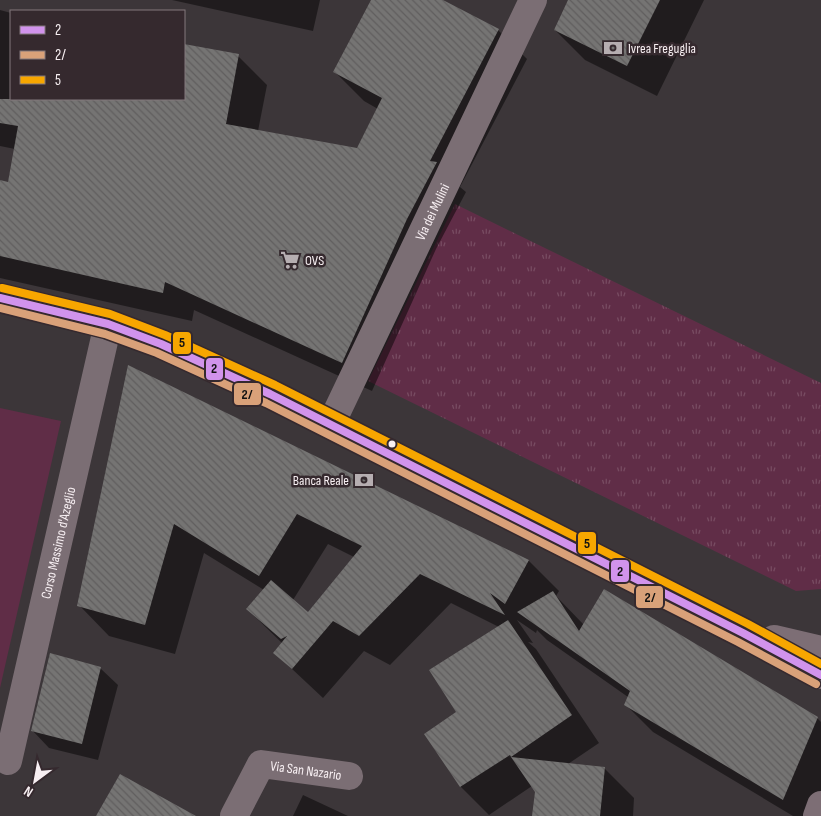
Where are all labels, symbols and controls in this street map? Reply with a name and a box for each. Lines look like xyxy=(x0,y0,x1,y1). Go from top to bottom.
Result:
legend xyxy=(10,10,185,100)
text: 2 xyxy=(55,21,61,40)
bank icon: Ivrea Freguglia xyxy=(602,37,624,59)
place label: Ivrea Freguglia xyxy=(628,40,696,57)
text: 2/ xyxy=(55,46,66,65)
text: 5 xyxy=(55,71,61,90)
street label: Via dei Mulini xyxy=(412,181,453,243)
supermarket icon: OVS xyxy=(279,249,301,271)
place label: OVS xyxy=(305,252,324,269)
line badge: 5 xyxy=(172,331,192,355)
text: 5 xyxy=(179,334,185,351)
line badge: 2 xyxy=(205,357,224,381)
text: 2 xyxy=(211,360,217,377)
line badge: 2/ xyxy=(233,382,262,406)
text: 2/ xyxy=(241,386,253,403)
unlabelled marker xyxy=(387,439,397,449)
bank icon: Banca Reale xyxy=(353,469,375,491)
place label: Banca Reale xyxy=(293,472,349,489)
street label: Corso Massimo d'Azeglio xyxy=(37,485,80,600)
line badge: 5 xyxy=(577,531,597,555)
text: 5 xyxy=(584,535,590,552)
line badge: 2 xyxy=(610,559,630,583)
text: 2 xyxy=(617,563,623,580)
line badge: 2/ xyxy=(635,585,664,609)
text: 2/ xyxy=(644,589,656,606)
north arrow xyxy=(10,756,60,806)
street label: Via San Nazario xyxy=(269,757,343,784)
text: N xyxy=(21,782,36,801)

